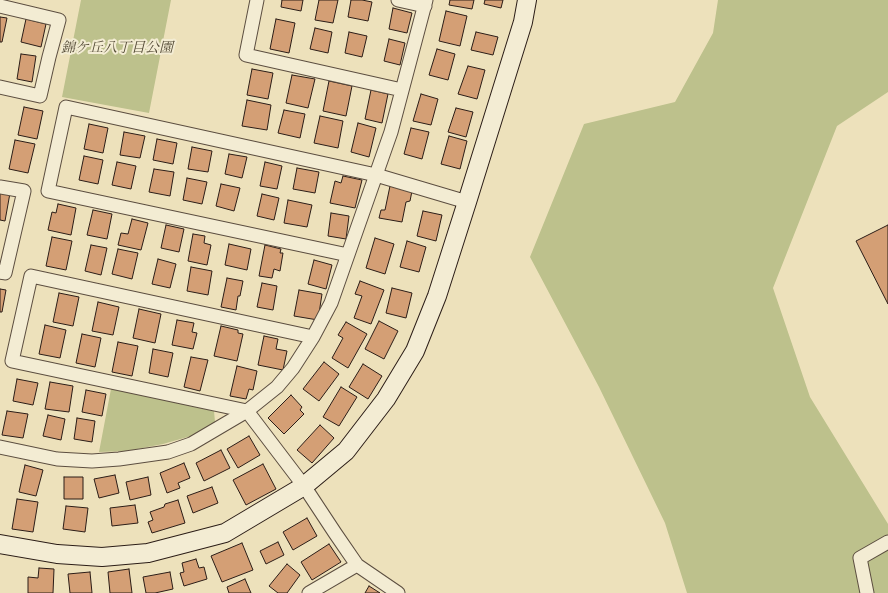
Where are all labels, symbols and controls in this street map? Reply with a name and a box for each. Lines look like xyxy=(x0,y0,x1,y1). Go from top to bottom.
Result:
park label: 錦ケ丘八丁目公園 xyxy=(61,40,173,56)

